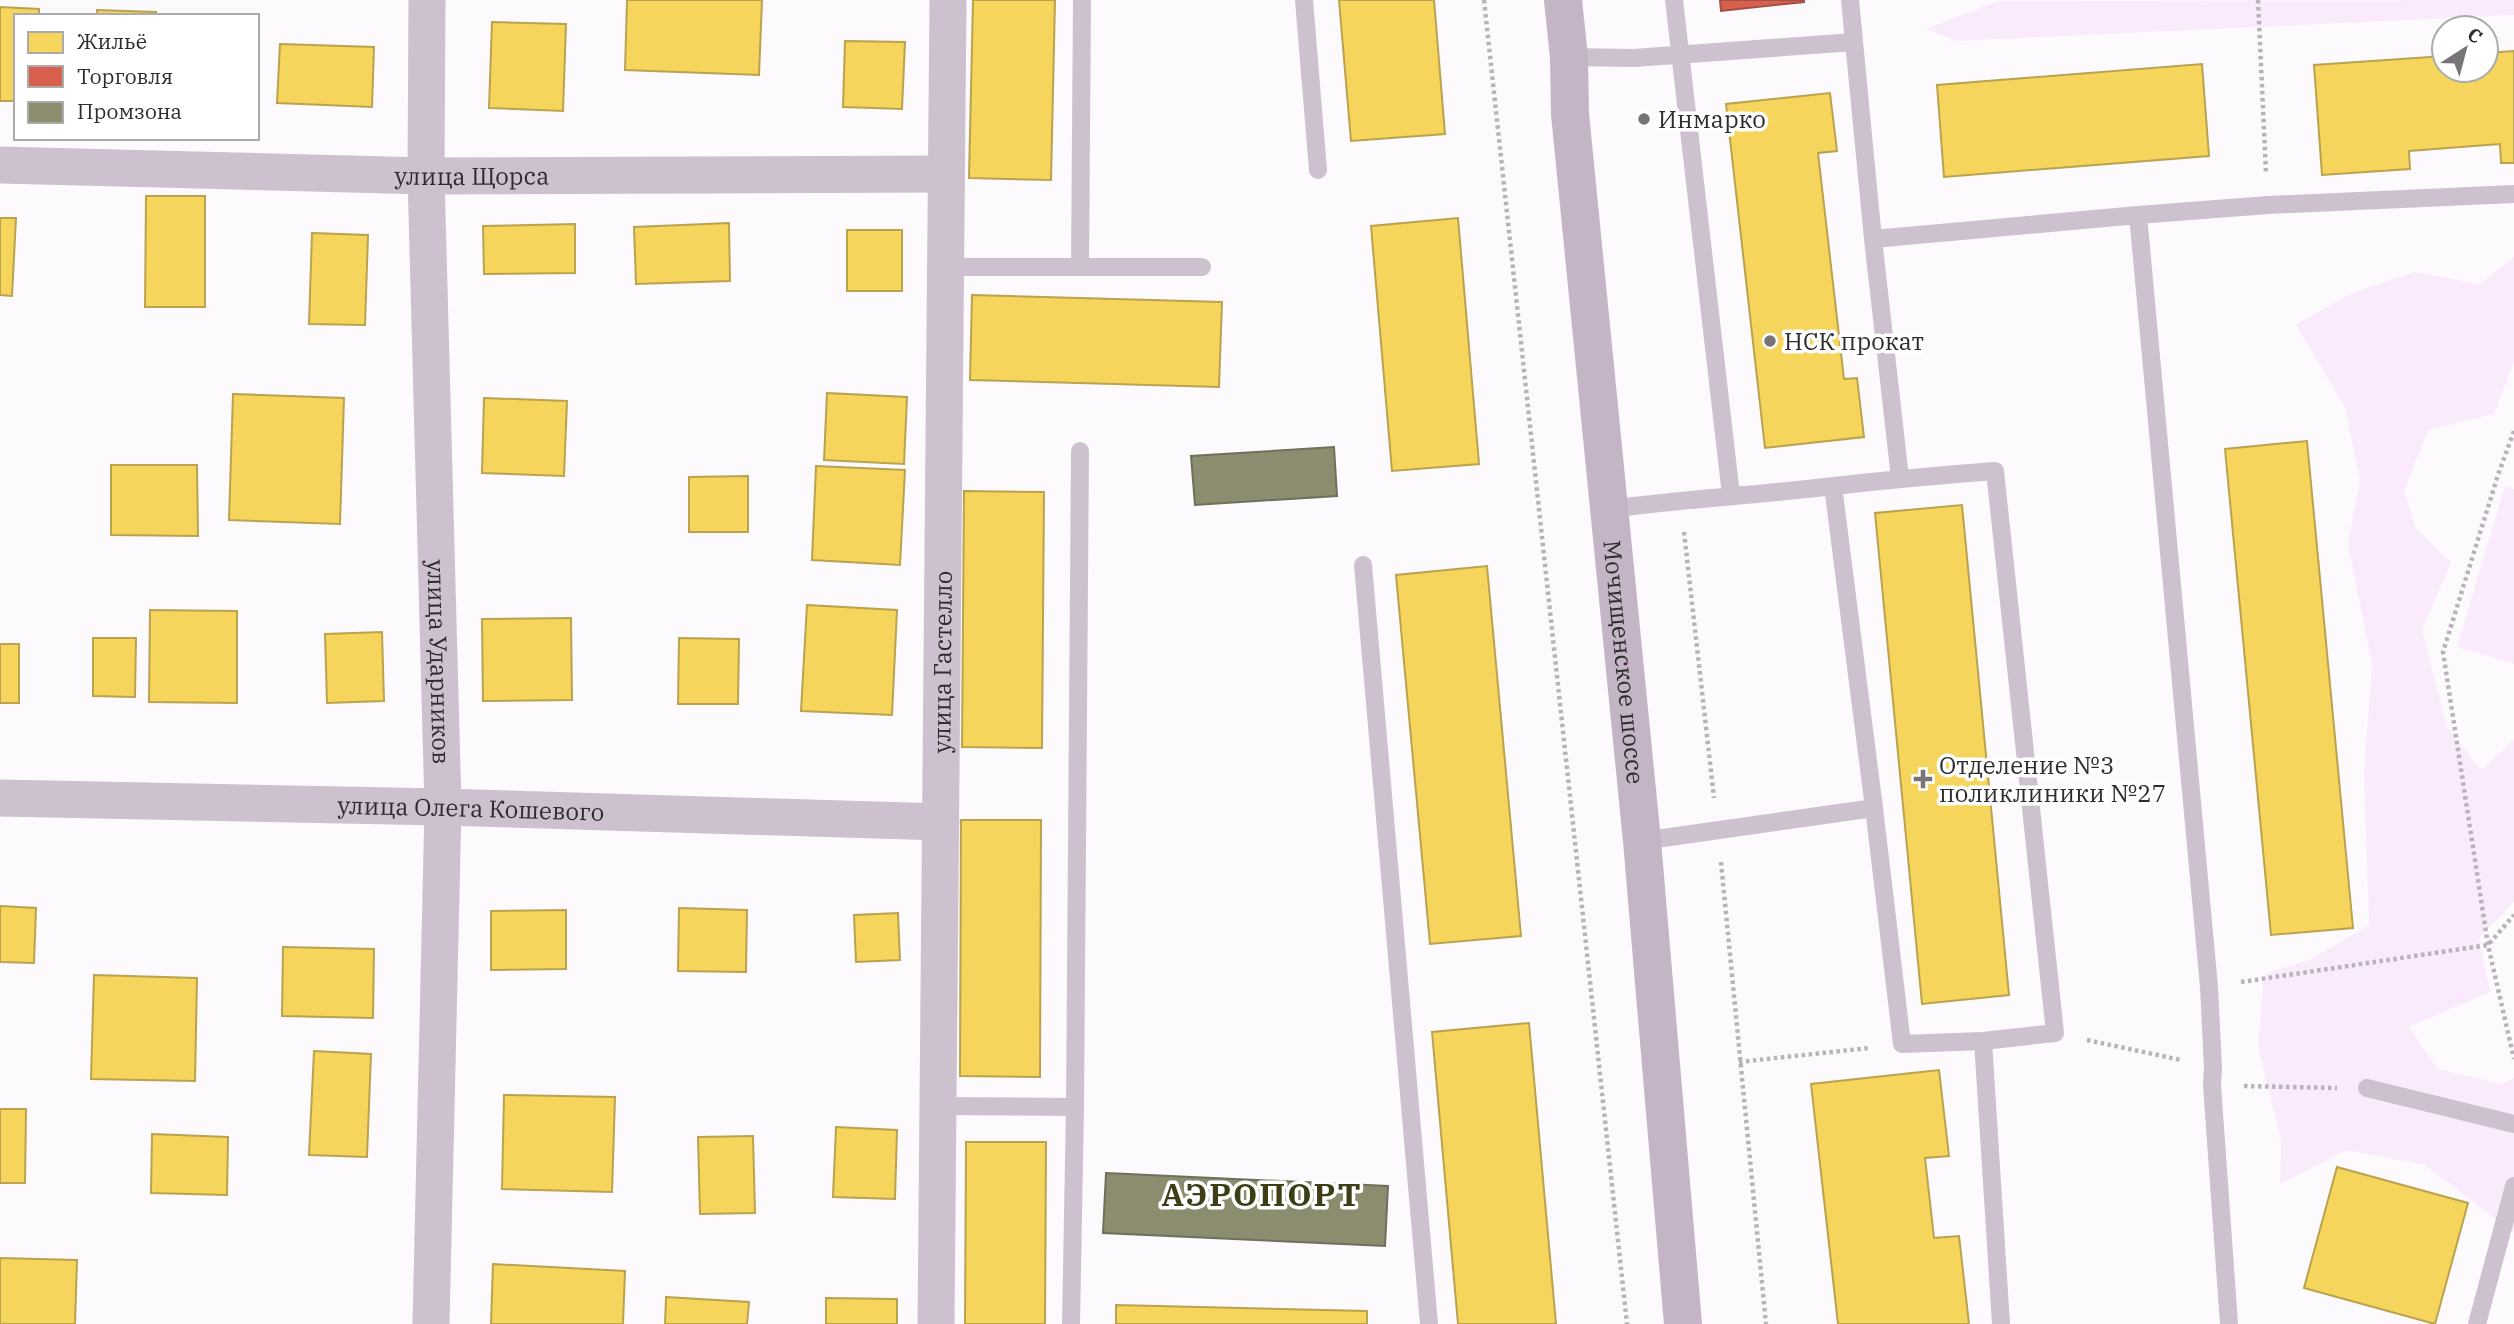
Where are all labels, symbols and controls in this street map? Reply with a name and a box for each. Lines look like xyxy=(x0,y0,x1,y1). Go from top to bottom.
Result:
legend xyxy=(14,14,259,140)
north arrow xyxy=(2430,14,2500,84)
text: С xyxy=(2463,22,2487,49)
text: Жильё xyxy=(77,27,147,55)
text: Торговля xyxy=(77,62,173,90)
text: Промзона xyxy=(77,97,182,125)
place label: Инмарко xyxy=(1658,103,1766,135)
marker: Инмарко xyxy=(1636,111,1652,127)
street label: улица Щорса xyxy=(394,159,549,192)
place label: НСК прокат xyxy=(1784,325,1924,357)
marker: НСК прокат xyxy=(1762,333,1778,349)
street label: Мочищенское шоссе xyxy=(1596,539,1652,785)
street label: улица Ударников xyxy=(420,559,458,765)
street label: улица Гастелло xyxy=(925,571,959,753)
place label: Отделение №3 поликлиники №27 xyxy=(1939,749,2166,809)
marker: Отделение №3 поликлиники №27 xyxy=(1913,769,1933,789)
street label: улица Олега Кошевого xyxy=(337,789,605,828)
district label: АЭРОПОРТ xyxy=(1162,1173,1362,1215)

